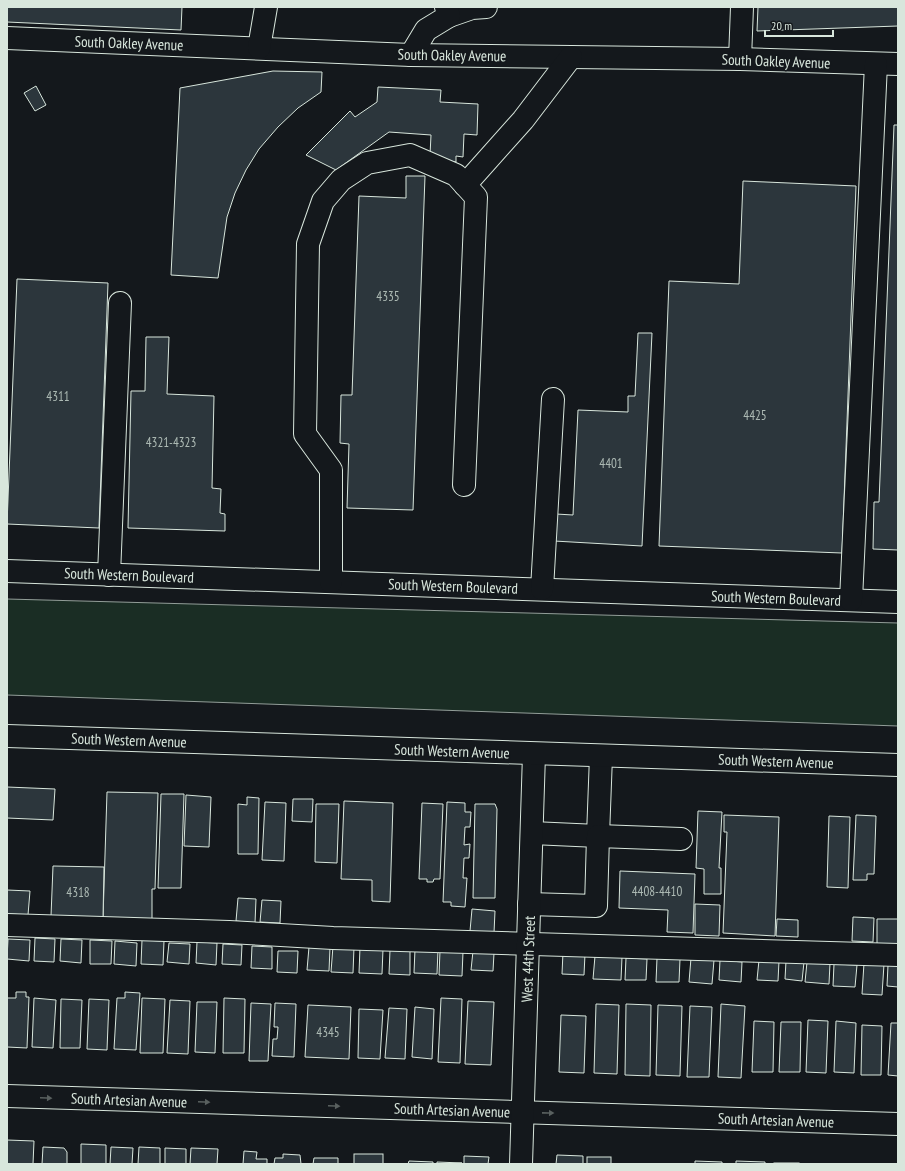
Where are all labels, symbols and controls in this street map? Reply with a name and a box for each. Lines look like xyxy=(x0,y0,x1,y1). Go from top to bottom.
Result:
scale bar xyxy=(765,12,833,38)
text: 20 m xyxy=(771,18,792,33)
street label: South Oakley Avenue xyxy=(74,32,184,54)
street label: South Oakley Avenue xyxy=(397,45,507,65)
street label: South Oakley Avenue xyxy=(721,50,831,72)
house number: 4335 xyxy=(376,288,400,305)
house number: 4311 xyxy=(46,388,70,405)
house number: 4425 xyxy=(743,407,767,424)
house number: 4321-4323 xyxy=(146,434,196,451)
house number: 4401 xyxy=(599,455,623,472)
street label: South Western Boulevard xyxy=(64,563,194,587)
street label: South Western Boulevard xyxy=(388,574,518,598)
street label: South Western Boulevard xyxy=(711,586,841,610)
street label: South Western Avenue xyxy=(71,728,187,752)
street label: South Western Avenue xyxy=(394,739,510,763)
street label: South Western Avenue xyxy=(718,749,834,773)
house number: 4408-4410 xyxy=(632,883,682,900)
house number: 4318 xyxy=(66,884,90,901)
street label: West 44th Street xyxy=(517,915,539,1003)
house number: 4345 xyxy=(316,1024,340,1041)
street label: South Artesian Avenue xyxy=(71,1088,187,1112)
one-way arrow xyxy=(40,1094,52,1101)
street label: South Artesian Avenue xyxy=(394,1098,510,1122)
one-way arrow xyxy=(198,1099,210,1106)
one-way arrow xyxy=(328,1103,340,1110)
street label: South Artesian Avenue xyxy=(718,1108,834,1132)
one-way arrow xyxy=(542,1110,555,1116)

